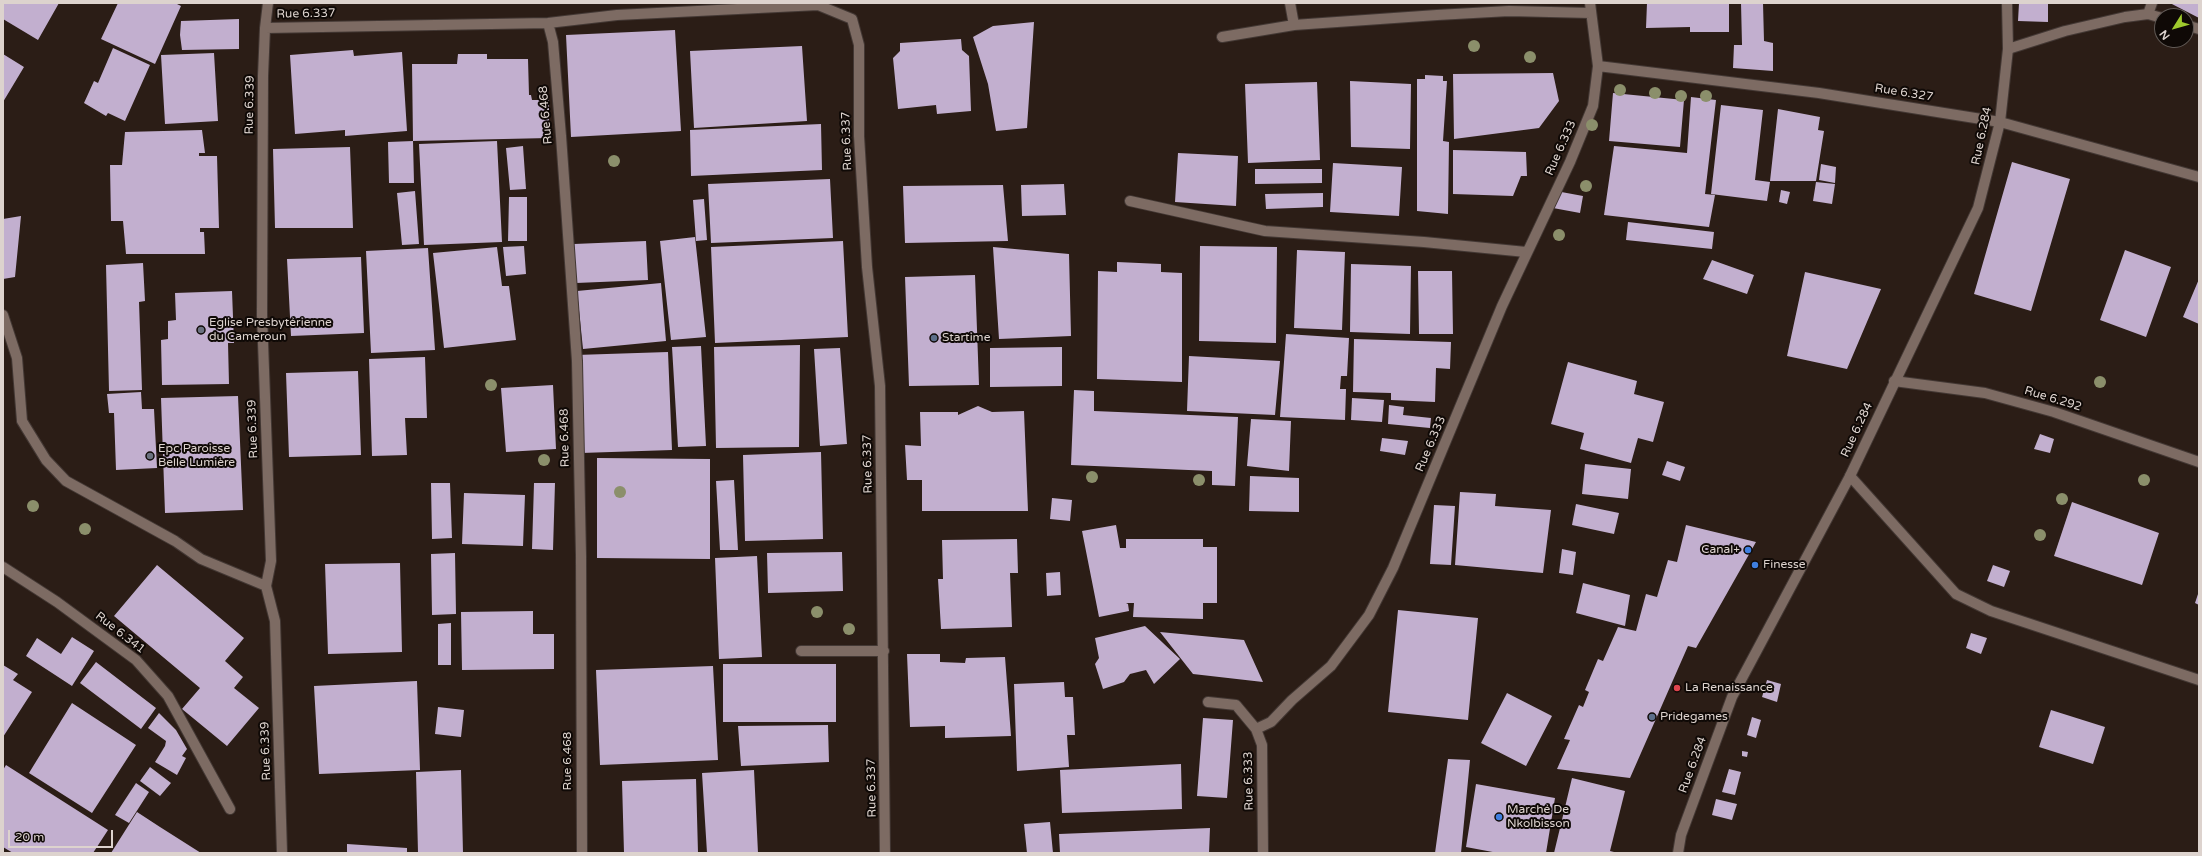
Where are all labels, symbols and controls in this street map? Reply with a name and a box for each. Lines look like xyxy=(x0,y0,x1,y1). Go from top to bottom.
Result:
street label: Rue 6.337 xyxy=(276,6,336,22)
north arrow xyxy=(2154,8,2194,48)
text: N xyxy=(2157,27,2173,42)
street label: Rue 6.339 xyxy=(242,75,258,135)
street label: Rue 6.327 xyxy=(1874,81,1934,105)
street label: Rue 6.468 xyxy=(536,85,556,145)
street label: Rue 6.284 xyxy=(1969,106,1995,166)
street label: Rue 6.337 xyxy=(839,111,855,171)
street label: Rue 6.333 xyxy=(1542,118,1580,178)
place label: Eglise Presbytérienne du Cameroun xyxy=(209,316,332,344)
marker: Eglise Presbytérienne du Cameroun xyxy=(196,325,206,335)
place label: Startime xyxy=(942,331,990,345)
marker: Startime xyxy=(929,333,939,343)
street label: Rue 6.292 xyxy=(2023,383,2083,415)
street label: Rue 6.339 xyxy=(245,399,261,459)
street label: Rue 6.284 xyxy=(1838,400,1876,460)
street label: Rue 6.468 xyxy=(557,408,573,468)
street label: Rue 6.333 xyxy=(1413,414,1449,474)
street label: Rue 6.337 xyxy=(860,434,876,494)
place label: Epc Paroisse Belle Lumière xyxy=(158,442,235,470)
marker: Epc Paroisse Belle Lumière xyxy=(145,451,155,461)
place label: Canal+ xyxy=(1701,543,1740,557)
marker: Canal+ xyxy=(1743,545,1753,555)
place label: Finesse xyxy=(1763,558,1806,572)
marker: Finesse xyxy=(1750,560,1760,570)
street label: Rue 6.341 xyxy=(92,609,148,657)
place label: La Renaissance xyxy=(1685,681,1773,695)
marker: La Renaissance xyxy=(1672,683,1682,693)
place label: Pridegames xyxy=(1660,710,1728,724)
marker: Pridegames xyxy=(1647,712,1657,722)
street label: Rue 6.339 xyxy=(258,721,274,781)
street label: Rue 6.468 xyxy=(561,732,575,790)
street label: Rue 6.284 xyxy=(1676,735,1710,795)
street label: Rue 6.333 xyxy=(1241,751,1257,811)
street label: Rue 6.337 xyxy=(864,758,880,818)
place label: Marché De Nkolbisson xyxy=(1507,803,1570,831)
marker: Marché De Nkolbisson xyxy=(1494,812,1504,822)
scale bar xyxy=(10,822,115,848)
text: 20 m xyxy=(15,830,44,844)

